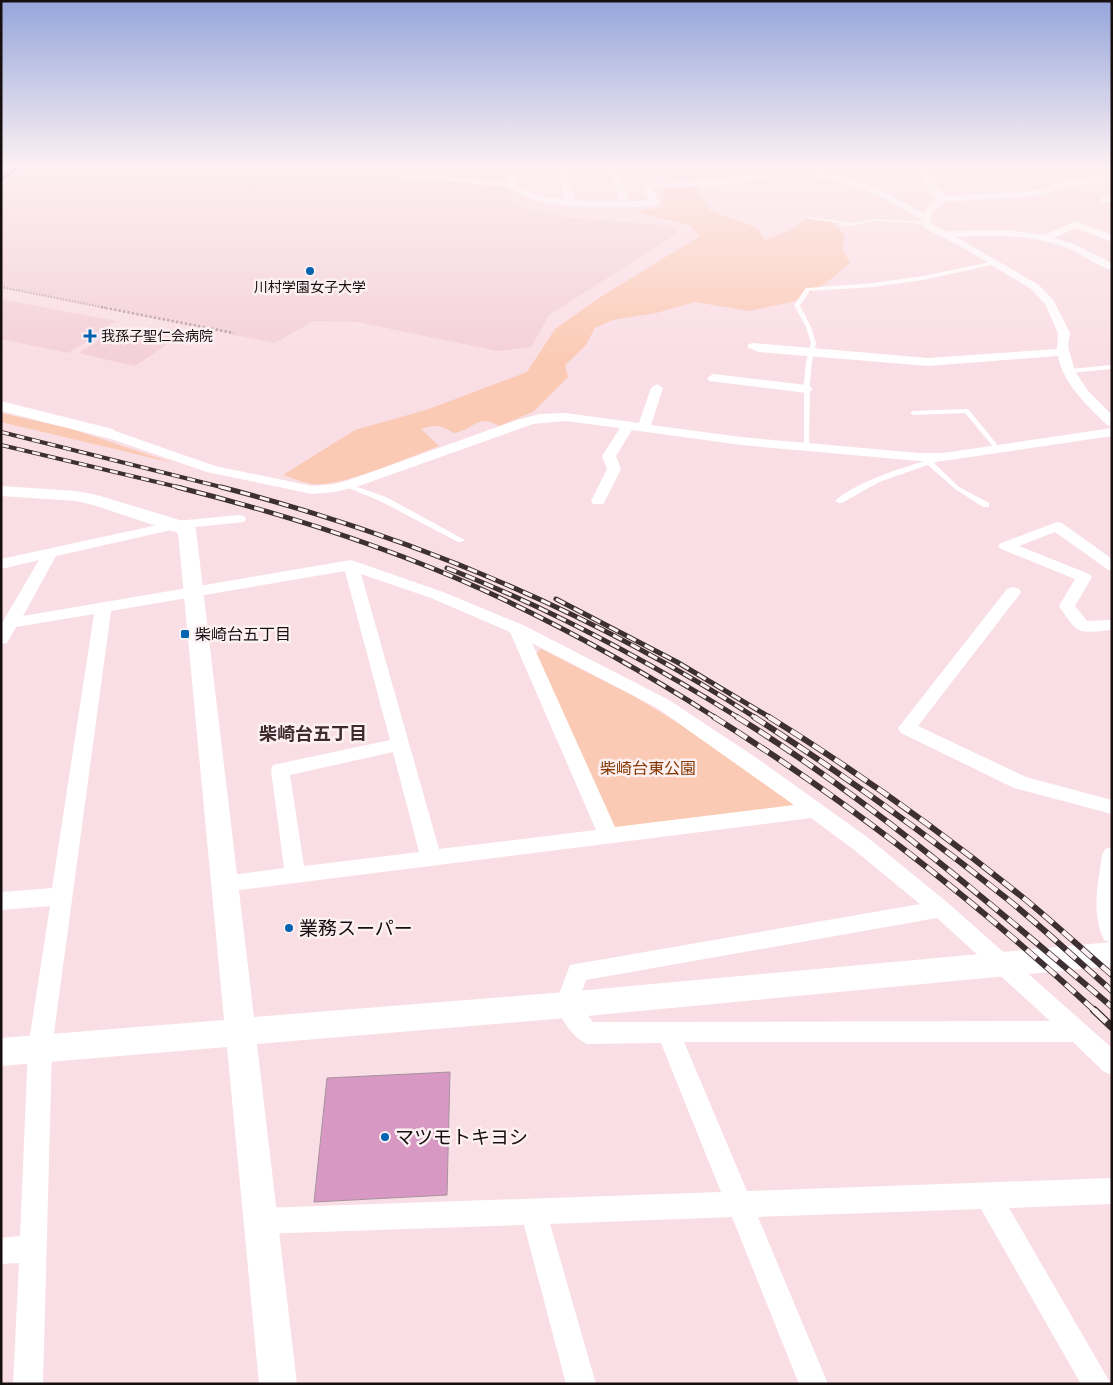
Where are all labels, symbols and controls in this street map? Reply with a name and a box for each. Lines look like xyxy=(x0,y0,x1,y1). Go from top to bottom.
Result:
marker: 川村学園女子大学 xyxy=(304,265,316,277)
place label: 川村学園女子大学 xyxy=(254,279,366,295)
place label: 我孫子聖仁会病院 xyxy=(101,328,213,344)
marker: 我孫子聖仁会病院 xyxy=(83,329,97,343)
place label: 柴崎台五丁目 xyxy=(195,625,291,644)
marker: 柴崎台五丁目 xyxy=(179,628,191,640)
district label: 柴崎台五丁目 xyxy=(259,723,367,744)
park label: 柴崎台東公園 xyxy=(600,759,696,778)
place label: 業務スーパー xyxy=(299,917,413,939)
marker: 業務スーパー xyxy=(283,922,295,934)
place label: マツモトキヨシ xyxy=(395,1126,528,1148)
marker: マツモトキヨシ xyxy=(379,1131,391,1143)

